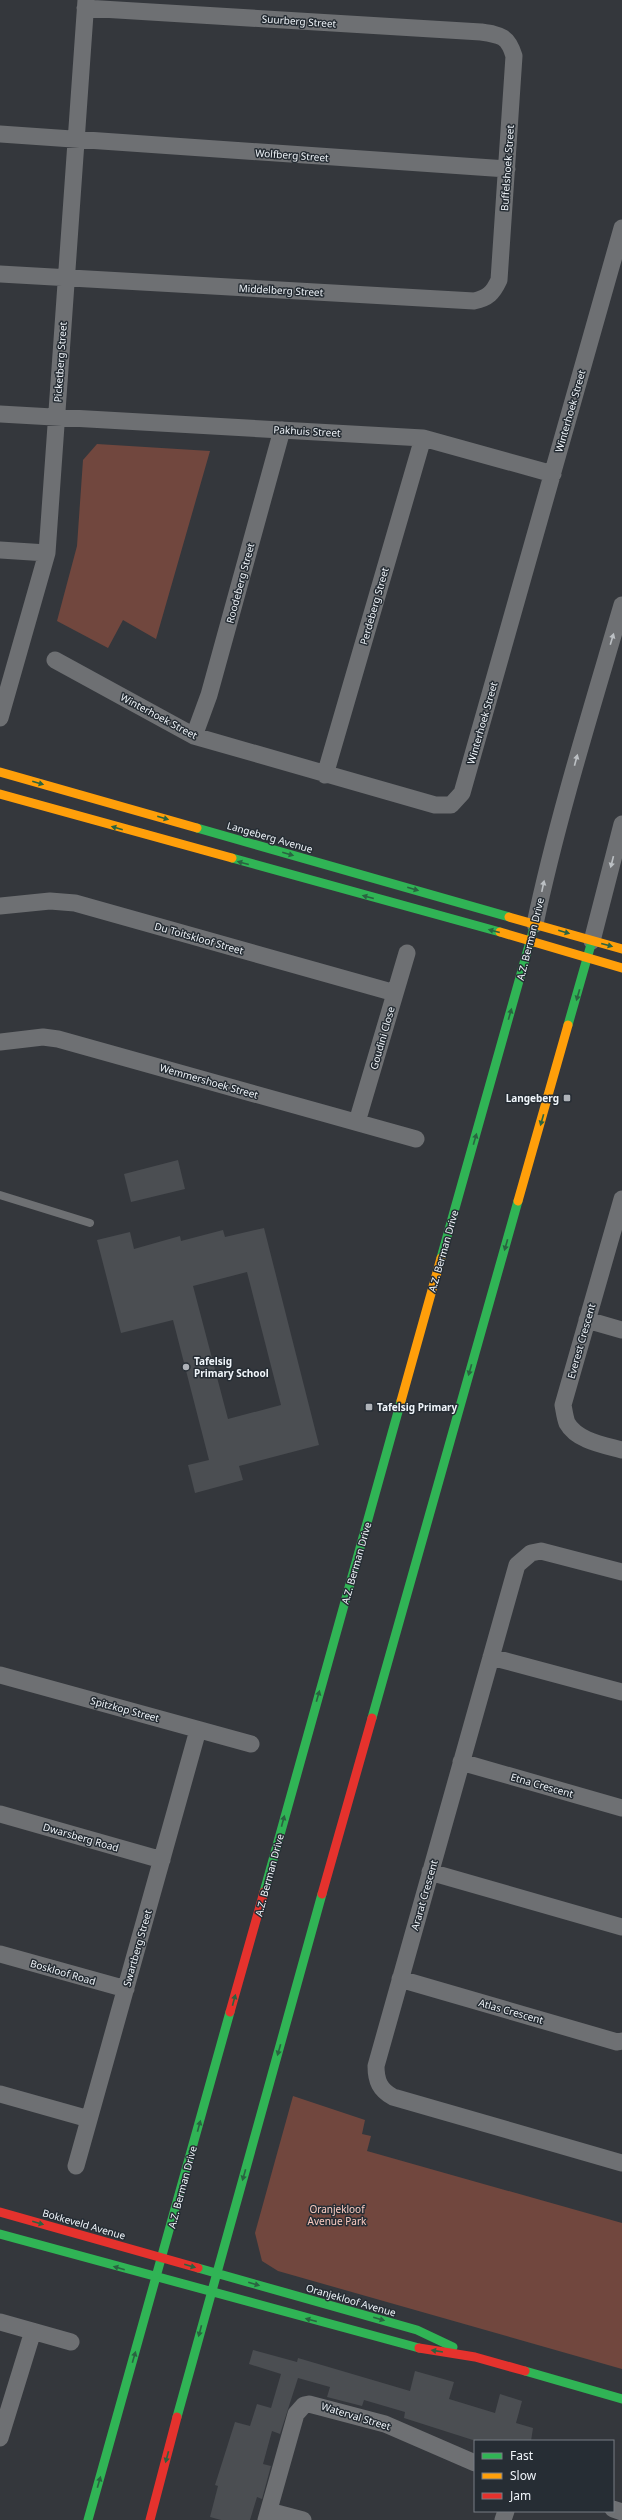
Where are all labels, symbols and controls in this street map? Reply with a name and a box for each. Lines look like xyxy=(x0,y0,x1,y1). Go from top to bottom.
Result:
street label: Suurberg Street xyxy=(261,11,337,31)
street label: Buffelshoek Street xyxy=(497,124,517,212)
street label: Wolfberg Street xyxy=(255,145,330,165)
street label: Middelberg Street xyxy=(238,281,324,299)
street label: Picketberg Street xyxy=(50,321,70,403)
street label: Winterhoek Street xyxy=(552,368,589,454)
street label: Pakhuis Street xyxy=(273,422,341,440)
street label: Roodeberg Street xyxy=(223,541,258,625)
street label: Perdeberg Street xyxy=(356,565,392,646)
one-way arrow xyxy=(609,633,615,645)
street label: Winterhoek Street xyxy=(464,680,501,766)
street label: Winterhoek Street xyxy=(118,690,200,742)
one-way arrow xyxy=(573,754,579,766)
one-way arrow xyxy=(32,780,44,786)
one-way arrow xyxy=(157,815,169,821)
street label: Langeberg Avenue xyxy=(226,818,315,856)
one-way arrow xyxy=(111,825,123,831)
one-way arrow xyxy=(282,851,294,857)
one-way arrow xyxy=(609,856,615,868)
one-way arrow xyxy=(236,859,249,865)
one-way arrow xyxy=(541,880,547,892)
one-way arrow xyxy=(407,886,419,892)
one-way arrow xyxy=(362,894,374,900)
street label: A.Z. Berman Drive xyxy=(513,896,547,982)
street label: Du Toitskloof Street xyxy=(153,919,245,958)
one-way arrow xyxy=(487,927,500,933)
one-way arrow xyxy=(558,929,570,935)
one-way arrow xyxy=(601,942,613,948)
one-way arrow xyxy=(574,989,580,1001)
street label: Goudini Close xyxy=(366,1004,398,1071)
one-way arrow xyxy=(507,1008,513,1020)
street label: Wemmershoek Street xyxy=(158,1060,260,1102)
place label: Langeberg xyxy=(506,1091,559,1105)
marker: Langeberg xyxy=(562,1093,572,1103)
one-way arrow xyxy=(539,1114,545,1126)
one-way arrow xyxy=(472,1133,478,1145)
street label: A.Z. Berman Drive xyxy=(425,1208,462,1294)
one-way arrow xyxy=(503,1239,509,1251)
street label: Everest Crescent xyxy=(564,1301,599,1380)
place label: Tafelsig Primary School xyxy=(194,1354,269,1380)
marker: Tafelsig Primary School xyxy=(181,1362,191,1372)
one-way arrow xyxy=(467,1364,473,1376)
place label: Tafelsig Primary xyxy=(377,1400,458,1414)
marker: Tafelsig Primary xyxy=(364,1402,374,1412)
street label: A.Z. Berman Drive xyxy=(338,1520,375,1606)
one-way arrow xyxy=(316,1690,322,1702)
street label: Spitzkop Street xyxy=(89,1693,161,1725)
street label: Etna Crescent xyxy=(509,1769,575,1801)
one-way arrow xyxy=(281,1815,287,1827)
street label: Dwarsberg Road xyxy=(41,1819,121,1855)
street label: A.Z. Berman Drive xyxy=(251,1832,287,1918)
street label: Ararat Crescent xyxy=(407,1858,441,1932)
street label: Swartberg Street xyxy=(119,1908,155,1988)
street label: Boskloof Road xyxy=(29,1956,97,1988)
one-way arrow xyxy=(231,1994,237,2006)
street label: Atlas Crescent xyxy=(477,1995,545,2027)
one-way arrow xyxy=(276,2044,282,2056)
one-way arrow xyxy=(196,2119,202,2131)
street label: A.Z. Berman Drive xyxy=(164,2144,200,2230)
one-way arrow xyxy=(241,2170,247,2182)
park label: Oranjekloof Avenue Park xyxy=(308,2202,367,2228)
street label: Bokkeveld Avenue xyxy=(41,2205,128,2243)
one-way arrow xyxy=(32,2220,44,2226)
one-way arrow xyxy=(184,2263,196,2269)
one-way arrow xyxy=(113,2265,125,2271)
street label: Oranjekloof Avenue xyxy=(304,2280,398,2320)
one-way arrow xyxy=(248,2281,260,2287)
one-way arrow xyxy=(373,2316,385,2322)
one-way arrow xyxy=(305,2317,317,2323)
one-way arrow xyxy=(197,2325,203,2337)
one-way arrow xyxy=(431,2348,443,2354)
one-way arrow xyxy=(131,2351,137,2363)
street label: Waterval Street xyxy=(320,2399,393,2433)
legend xyxy=(474,2440,614,2512)
text: Fast xyxy=(510,2447,534,2464)
one-way arrow xyxy=(164,2451,170,2463)
text: Slow xyxy=(510,2467,537,2484)
one-way arrow xyxy=(96,2476,102,2489)
text: Jam xyxy=(509,2487,531,2504)

